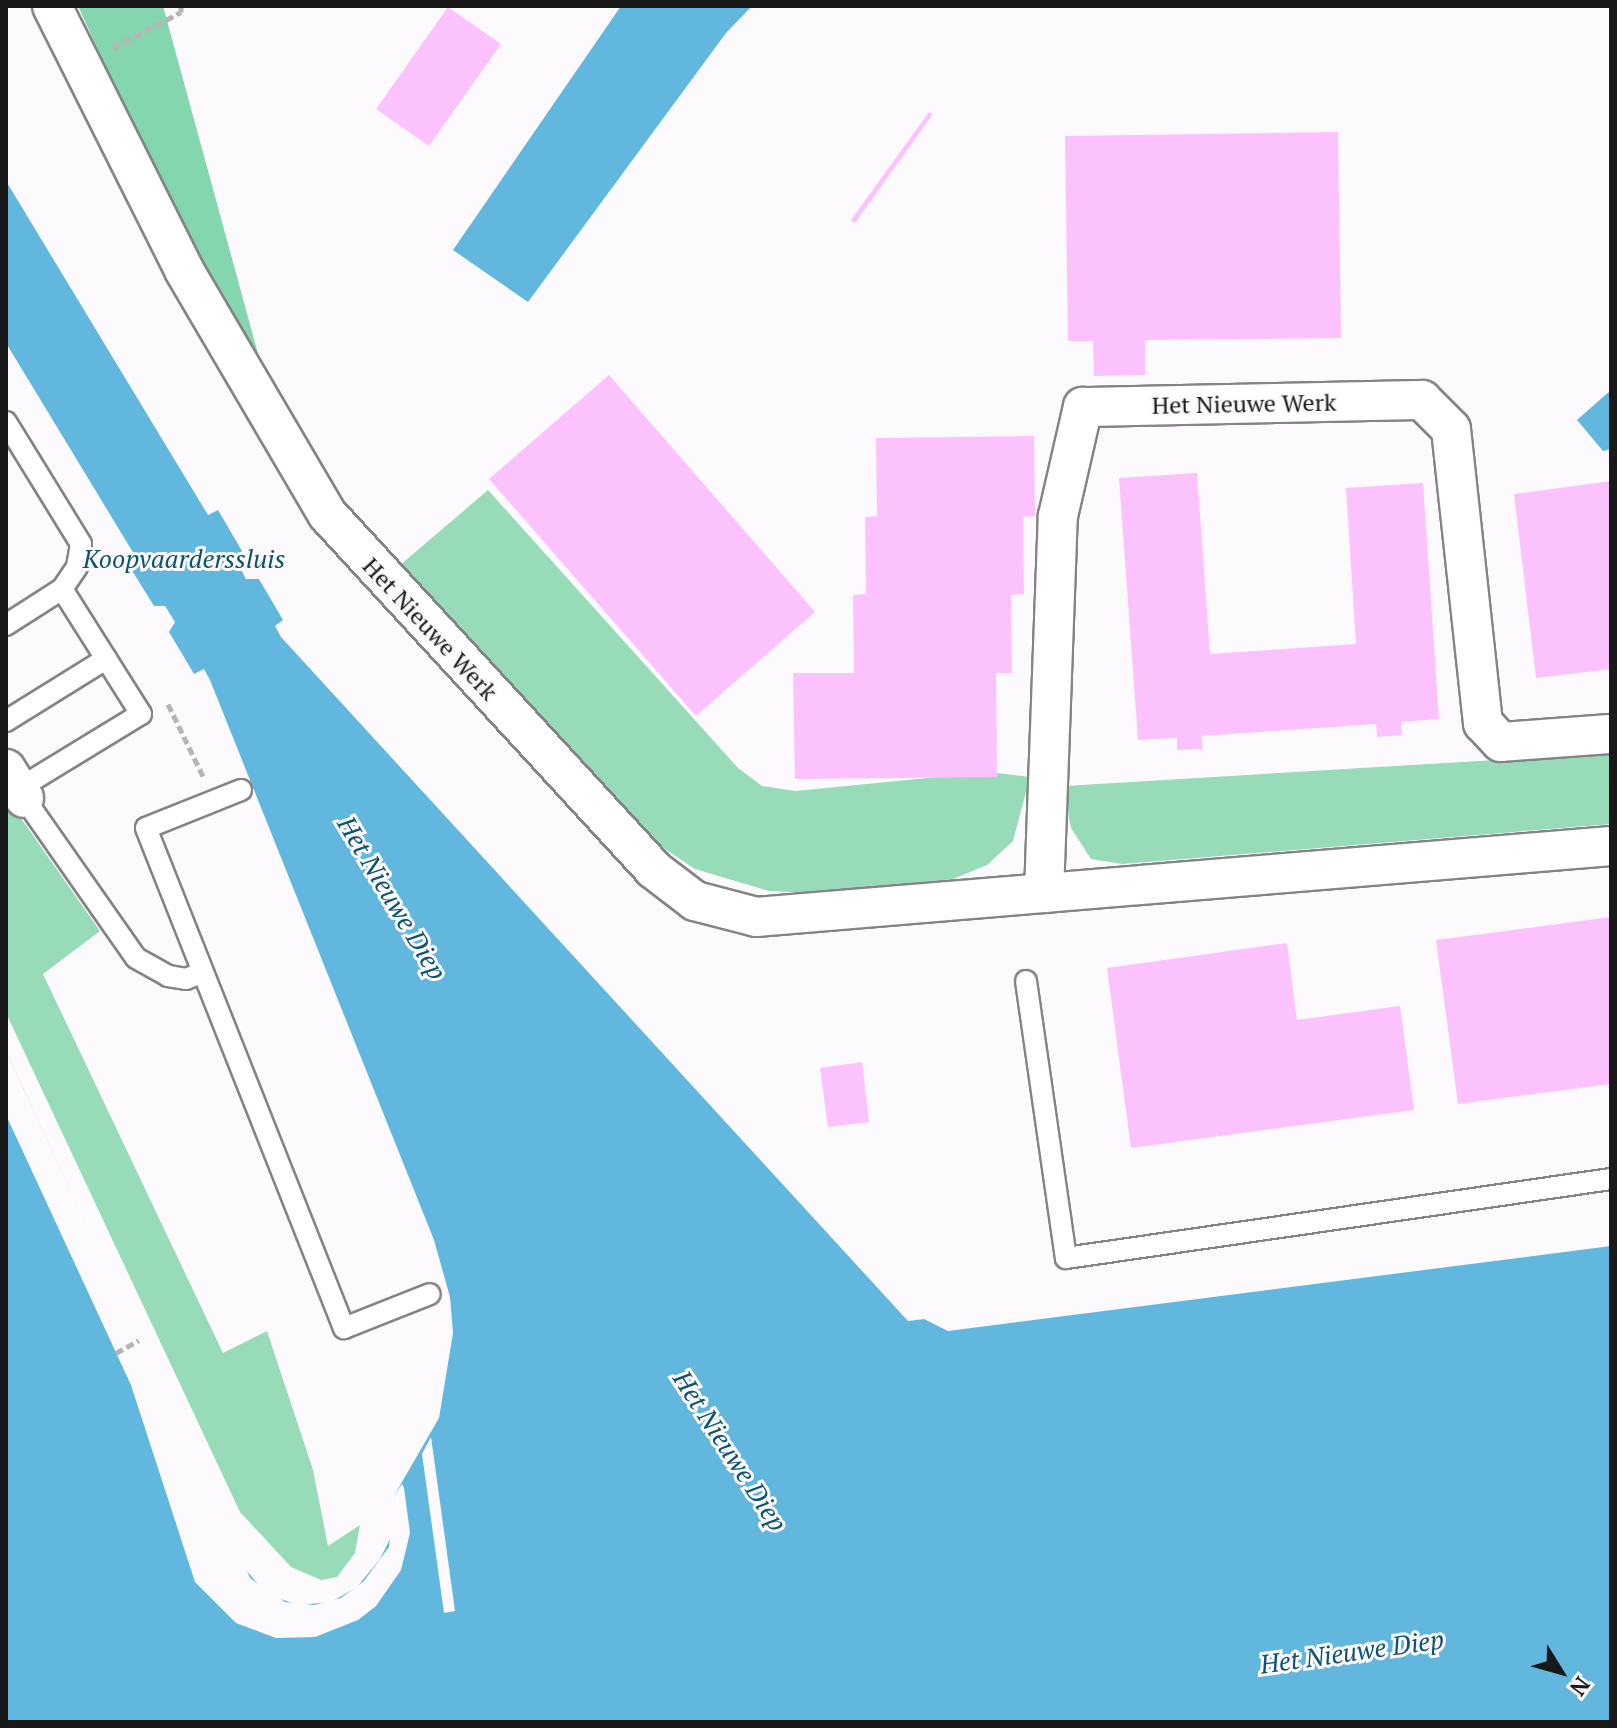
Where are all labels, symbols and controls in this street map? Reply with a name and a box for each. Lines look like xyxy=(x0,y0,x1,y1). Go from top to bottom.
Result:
street label: Het Nieuwe Werk xyxy=(1151,388,1337,420)
water label: Koopvaarderssluis xyxy=(83,543,285,575)
street label: Het Nieuwe Werk xyxy=(357,552,503,706)
water label: Het Nieuwe Diep xyxy=(331,811,453,985)
water label: Het Nieuwe Diep xyxy=(666,1365,794,1537)
water label: Het Nieuwe Diep xyxy=(1258,1624,1446,1680)
north arrow xyxy=(1521,1632,1601,1712)
text: N xyxy=(1564,1671,1597,1702)

